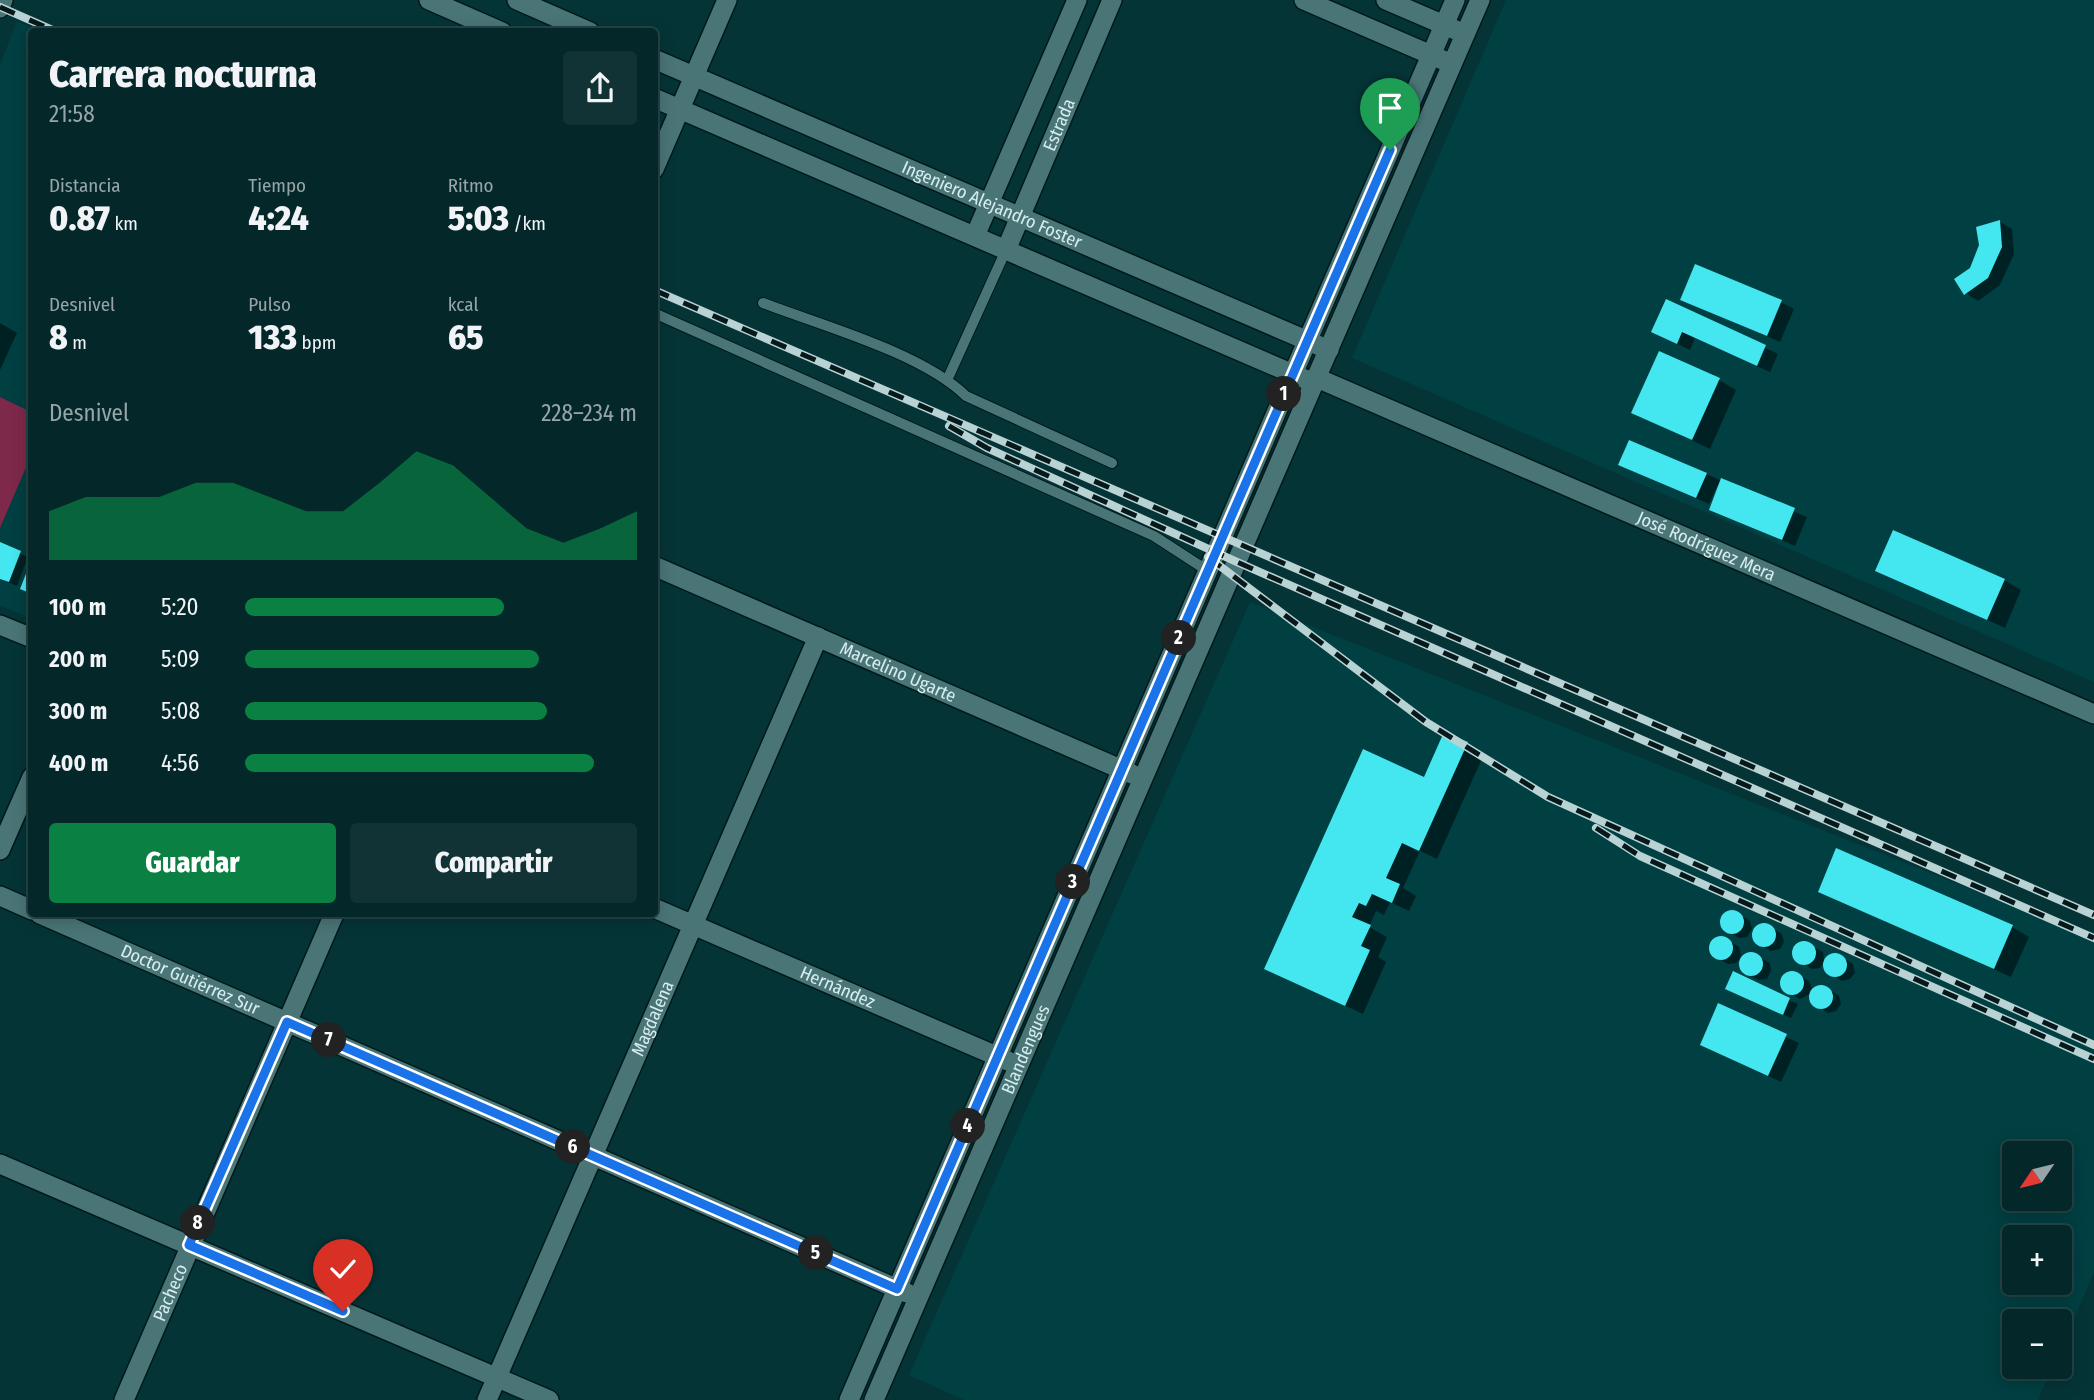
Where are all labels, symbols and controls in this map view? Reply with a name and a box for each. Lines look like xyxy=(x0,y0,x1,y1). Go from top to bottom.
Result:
text: Carrera nocturna xyxy=(49,51,317,97)
button: share xyxy=(563,51,637,125)
pin xyxy=(1360,78,1420,150)
icon: arrive xyxy=(1371,89,1409,127)
street label: Estrada xyxy=(1038,95,1080,154)
text: 21:58 xyxy=(49,100,95,128)
street label: Ingeniero Alejandro Foster xyxy=(898,156,1086,253)
text: Distancia xyxy=(49,174,121,197)
text: Tiempo xyxy=(248,174,306,197)
text: Ritmo xyxy=(448,174,494,197)
text: 0.87 xyxy=(49,197,110,239)
text: 4:24 xyxy=(248,197,309,239)
text: 5:03 xyxy=(448,197,509,239)
text: km xyxy=(110,212,138,235)
text: /km xyxy=(509,212,546,235)
text: Desnivel xyxy=(49,293,115,316)
text: Pulso xyxy=(248,293,291,316)
text: kcal xyxy=(448,293,478,316)
text: 8 xyxy=(49,316,68,358)
text: 133 xyxy=(248,316,297,358)
text: 65 xyxy=(448,316,484,358)
text: m xyxy=(68,331,87,354)
text: bpm xyxy=(297,331,336,354)
pin: 1 xyxy=(1266,376,1302,412)
text: 1 xyxy=(1279,382,1288,405)
text: Desnivel xyxy=(49,399,129,427)
text: 228–234 m xyxy=(541,399,637,427)
street label: José Rodríguez Mera xyxy=(1633,507,1779,586)
text: 100 m xyxy=(49,593,106,621)
text: 5:20 xyxy=(161,593,199,621)
pin: 2 xyxy=(1162,620,1196,656)
text: 2 xyxy=(1174,626,1183,649)
street label: Marcelino Ugarte xyxy=(836,637,960,707)
text: 200 m xyxy=(49,645,107,673)
text: 5:09 xyxy=(161,645,199,673)
text: 300 m xyxy=(49,697,107,725)
text: 5:08 xyxy=(161,697,200,725)
text: 400 m xyxy=(49,749,108,777)
text: 4:56 xyxy=(161,749,199,777)
button: Guardar xyxy=(49,823,336,903)
button: Compartir xyxy=(350,823,637,903)
pin: 3 xyxy=(1056,864,1090,900)
text: 3 xyxy=(1068,870,1077,893)
street label: Doctor Gutiérrez Sur xyxy=(117,940,264,1020)
street label: Hernández xyxy=(797,961,878,1013)
street label: Magdalena xyxy=(627,977,679,1059)
street label: Blandengues xyxy=(997,1001,1055,1097)
pin: 7 xyxy=(312,1023,346,1058)
text: 7 xyxy=(324,1028,333,1051)
pin: 4 xyxy=(950,1108,986,1144)
text: 4 xyxy=(963,1114,972,1137)
pin: 6 xyxy=(556,1130,590,1164)
text: 6 xyxy=(568,1135,577,1158)
north arrow xyxy=(2002,1141,2072,1211)
map controls xyxy=(2002,1141,2072,1379)
pin: 8 xyxy=(180,1206,216,1240)
text: 8 xyxy=(192,1211,203,1234)
button: + xyxy=(2002,1225,2072,1295)
pin: 5 xyxy=(798,1236,834,1270)
pin xyxy=(313,1239,373,1311)
text: 5 xyxy=(811,1241,820,1264)
icon: check xyxy=(324,1250,362,1288)
street label: Pacheco xyxy=(148,1261,192,1325)
button: − xyxy=(2002,1309,2072,1379)

